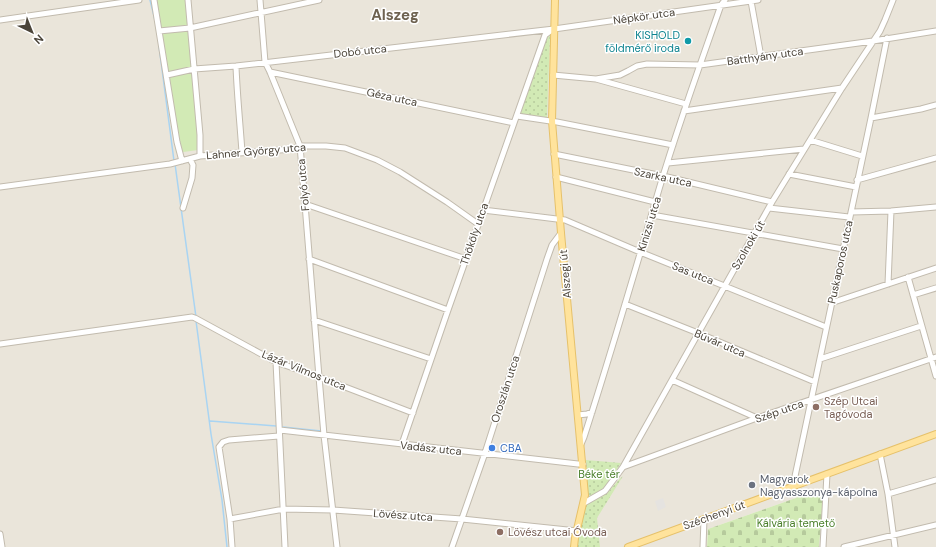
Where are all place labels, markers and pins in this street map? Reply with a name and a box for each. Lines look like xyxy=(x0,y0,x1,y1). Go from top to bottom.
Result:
place label: KISHOLD földmérő iroda xyxy=(605,28,680,55)
marker: KISHOLD földmérő iroda xyxy=(683,36,693,46)
place label: Szép Utcai Tagóvoda xyxy=(824,394,878,421)
marker: Szép Utcai Tagóvoda xyxy=(811,402,821,412)
place label: CBA xyxy=(500,441,522,455)
marker: CBA xyxy=(487,443,497,453)
place label: Magyarok Nagyasszonya-kápolna xyxy=(760,472,878,499)
marker: Magyarok Nagyasszonya-kápolna xyxy=(747,480,757,490)
place label: Lövész utcai Óvoda xyxy=(508,525,607,539)
marker: Lövész utcai Óvoda xyxy=(495,527,505,537)

